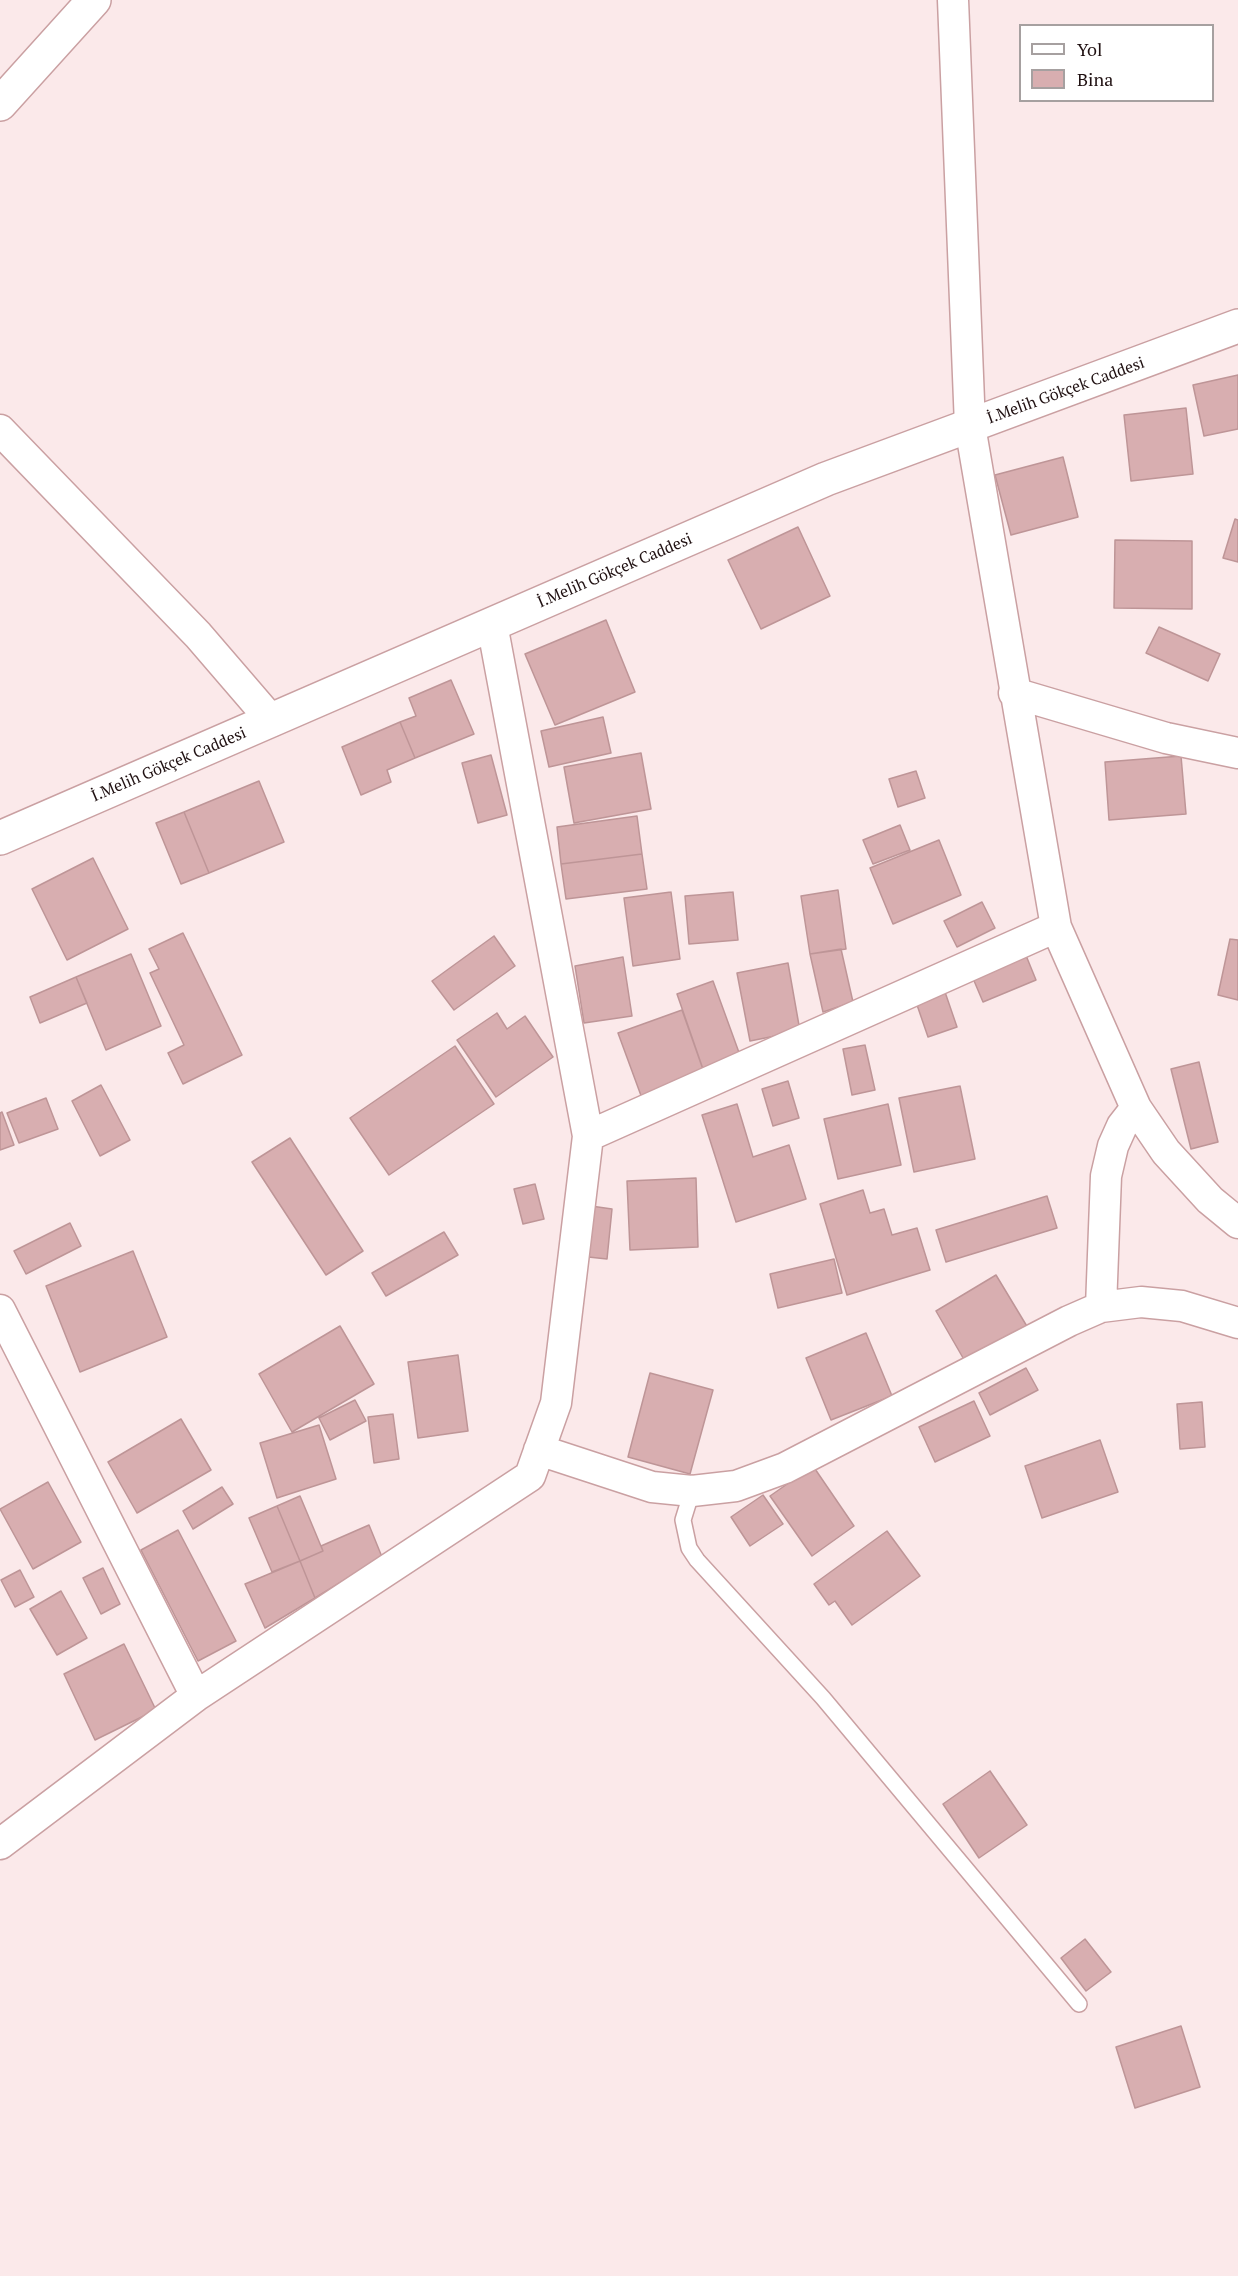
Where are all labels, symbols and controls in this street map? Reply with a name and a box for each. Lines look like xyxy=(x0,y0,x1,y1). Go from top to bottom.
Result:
legend xyxy=(1019,24,1214,102)
text: Yol xyxy=(1077,37,1102,61)
text: Bina xyxy=(1077,67,1113,91)
street label: İ.Melih Gökçek Caddesi xyxy=(985,354,1147,428)
street label: İ.Melih Gökçek Caddesi xyxy=(535,530,695,612)
street label: İ.Melih Gökçek Caddesi xyxy=(89,724,249,806)

